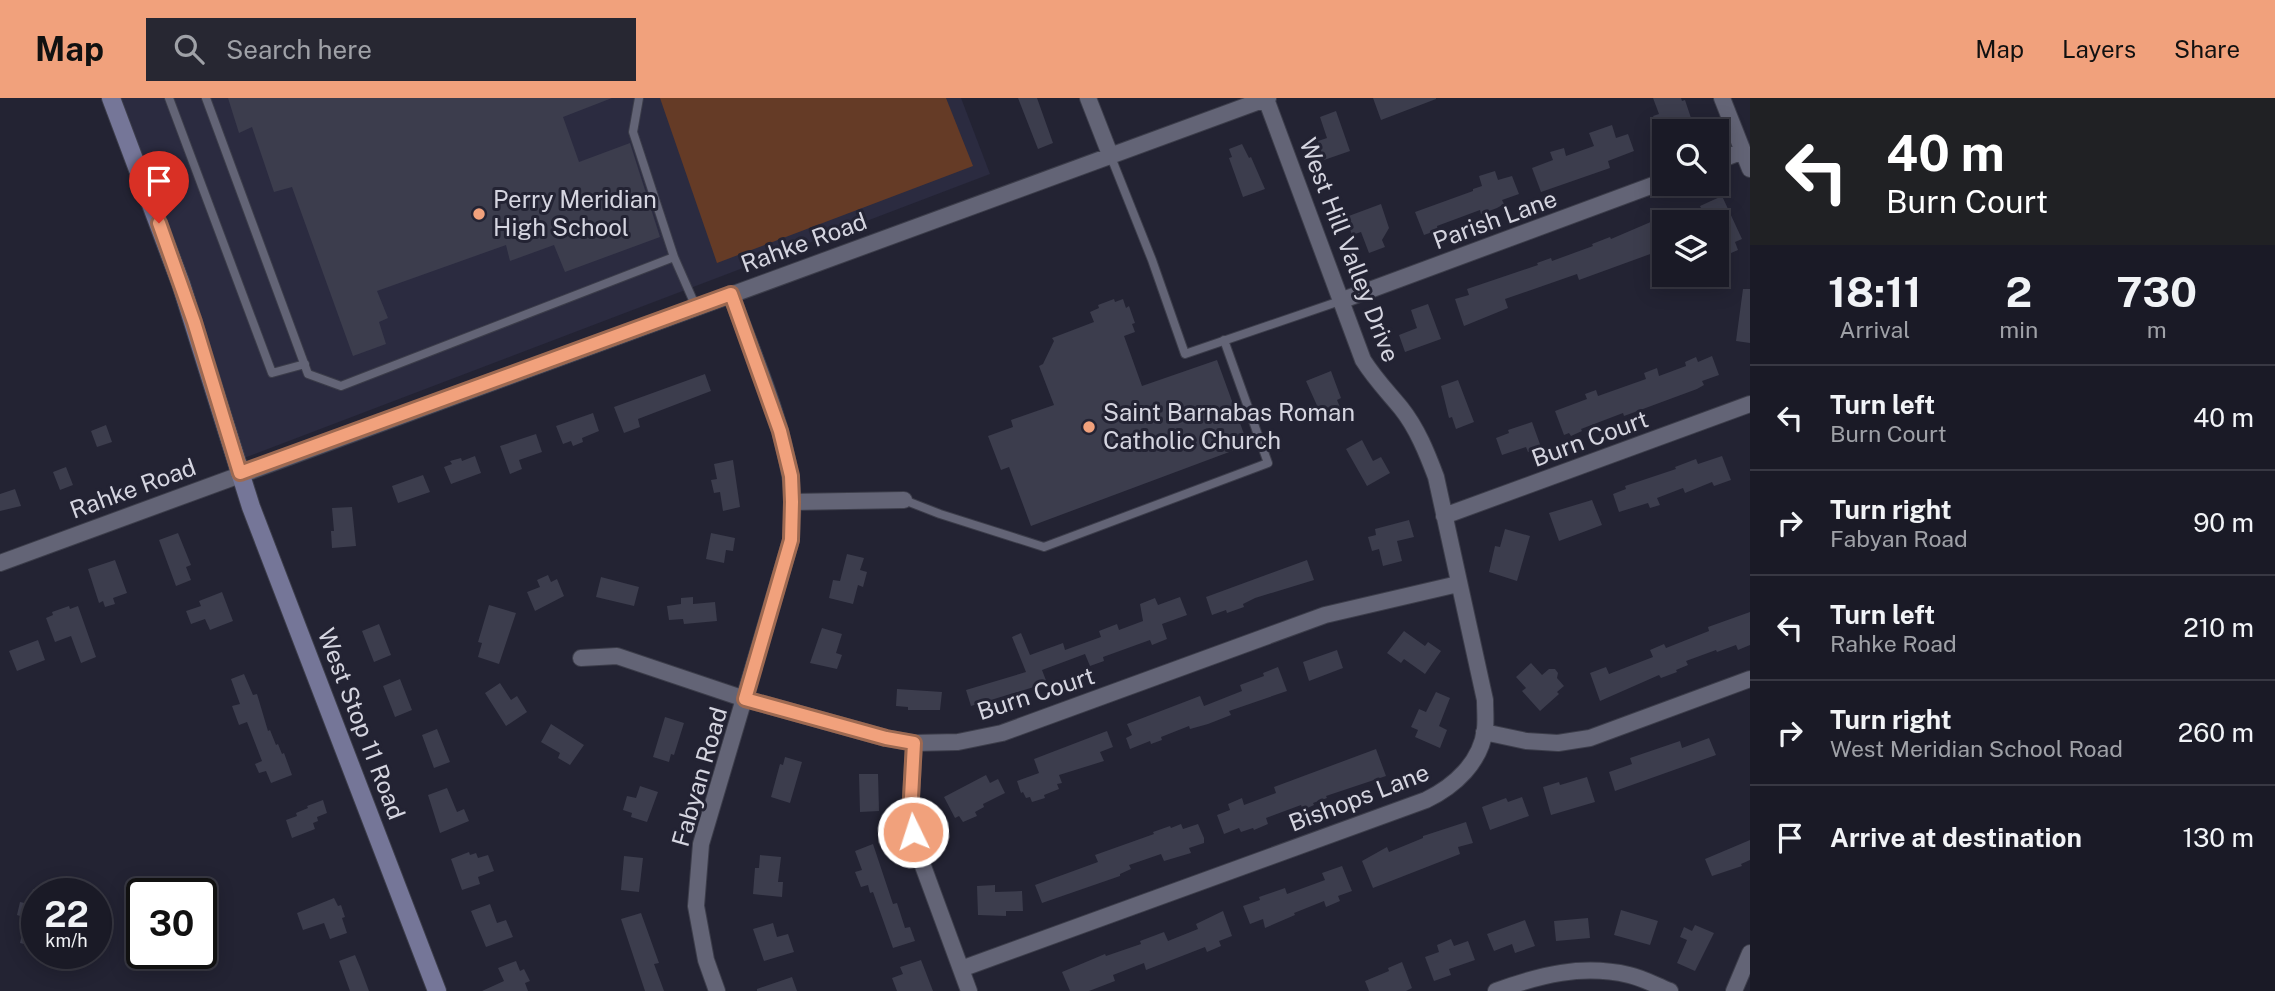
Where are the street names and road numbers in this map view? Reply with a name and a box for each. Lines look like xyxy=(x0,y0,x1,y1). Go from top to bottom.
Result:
street label: West Hill Valley Drive xyxy=(1294,134,1406,366)
street label: Parish Lane xyxy=(1429,184,1560,254)
street label: Rahke Road xyxy=(737,206,871,278)
street label: Burn Court xyxy=(1528,404,1652,472)
street label: Rahke Road xyxy=(66,452,200,524)
street label: West Stop 11 Road xyxy=(313,624,411,823)
street label: Burn Court xyxy=(973,661,1098,725)
street label: Fabyan Road xyxy=(666,704,732,850)
street label: Bishops Lane xyxy=(1285,757,1433,837)

